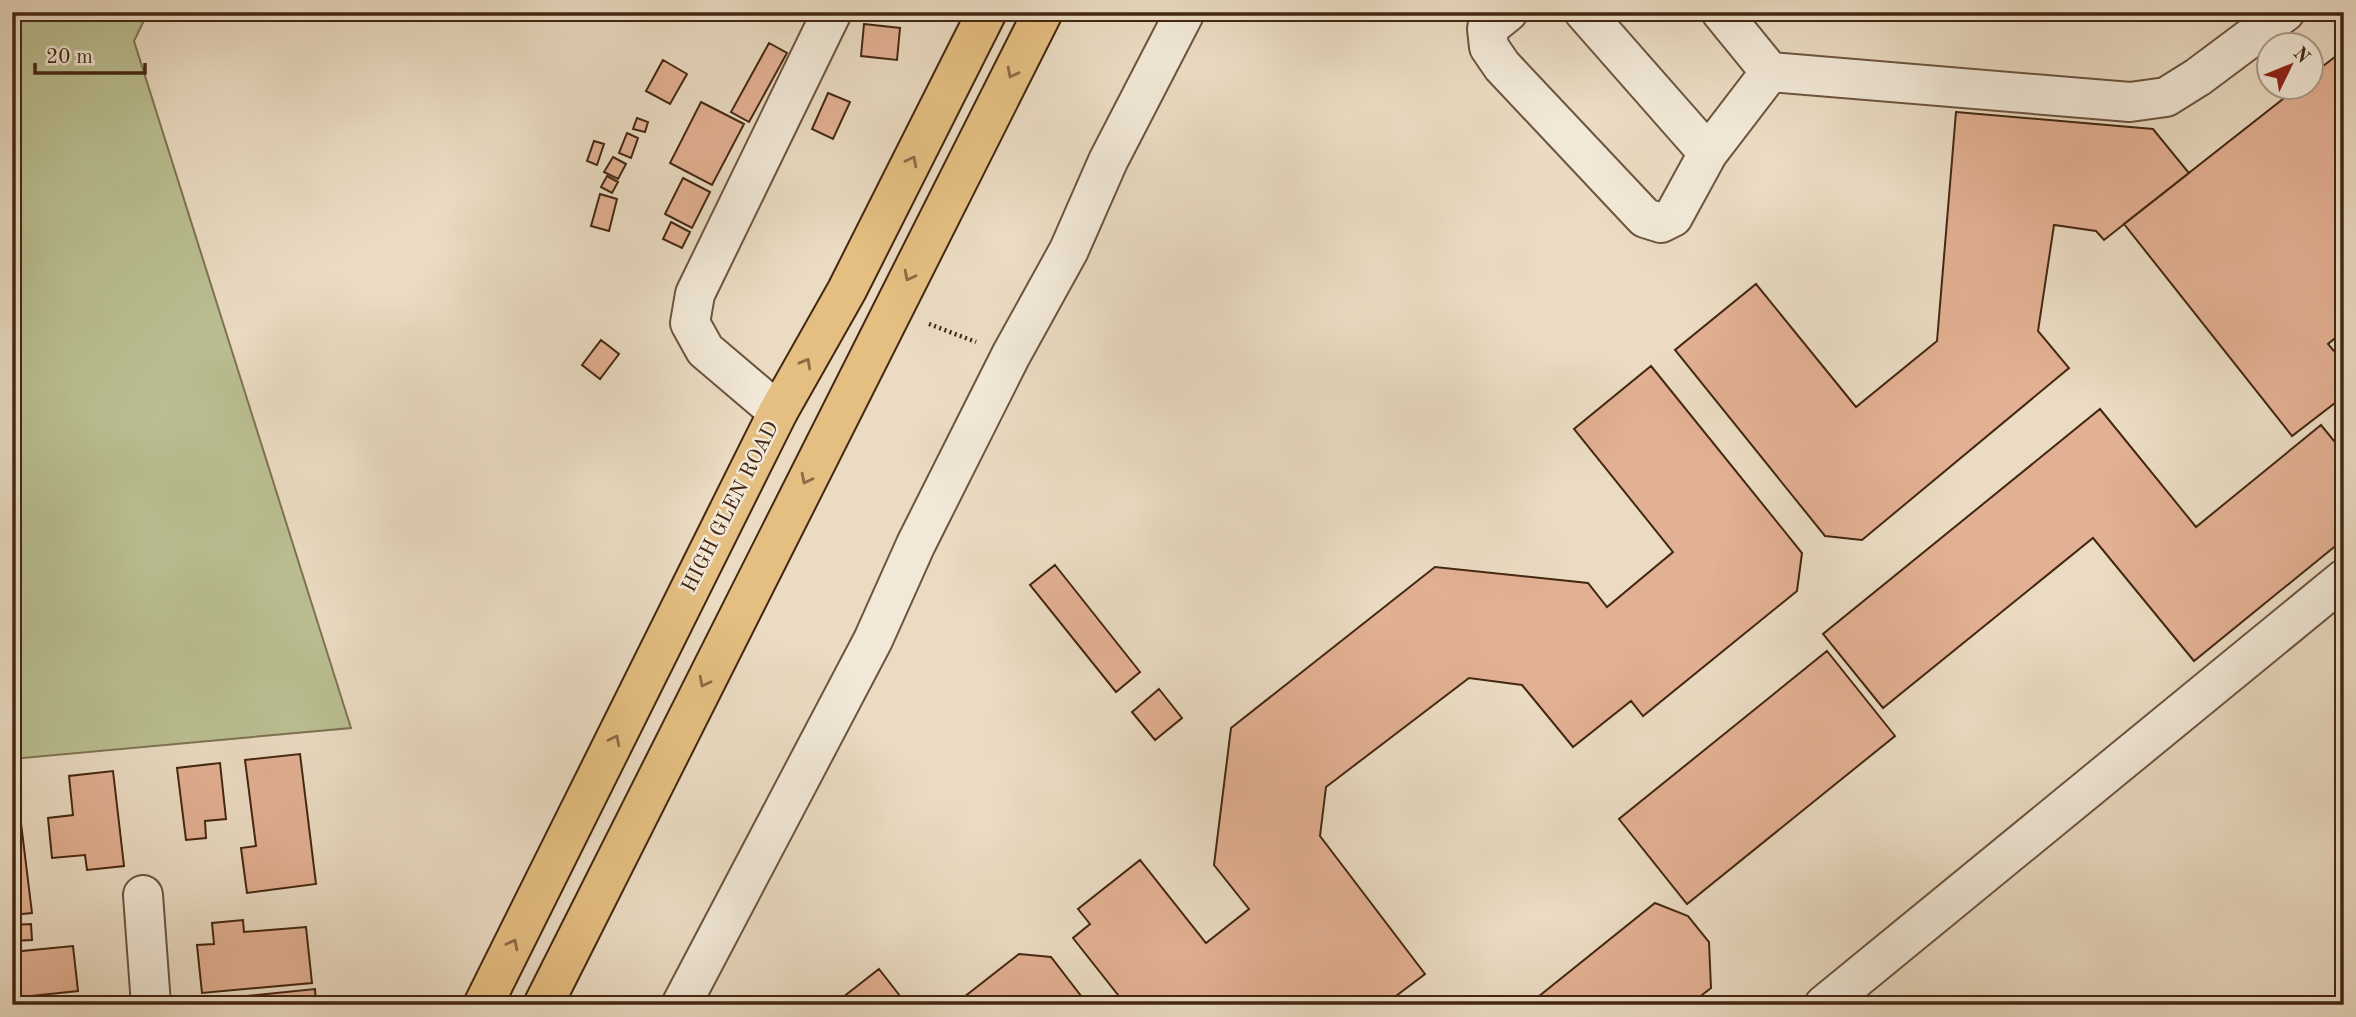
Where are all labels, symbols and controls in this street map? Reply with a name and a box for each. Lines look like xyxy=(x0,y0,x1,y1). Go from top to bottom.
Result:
scale bar xyxy=(35,32,145,76)
north arrow xyxy=(2254,32,2324,102)
text: N xyxy=(2289,44,2313,68)
text: 20 m xyxy=(46,47,93,68)
one-way arrow xyxy=(1007,66,1020,78)
one-way arrow xyxy=(904,156,918,168)
one-way arrow xyxy=(903,269,917,281)
one-way arrow xyxy=(798,357,811,370)
street label: HIGH GLEN ROAD xyxy=(679,418,783,596)
one-way arrow xyxy=(801,472,815,484)
one-way arrow xyxy=(699,675,713,687)
one-way arrow xyxy=(606,735,620,747)
one-way arrow xyxy=(505,939,519,951)

